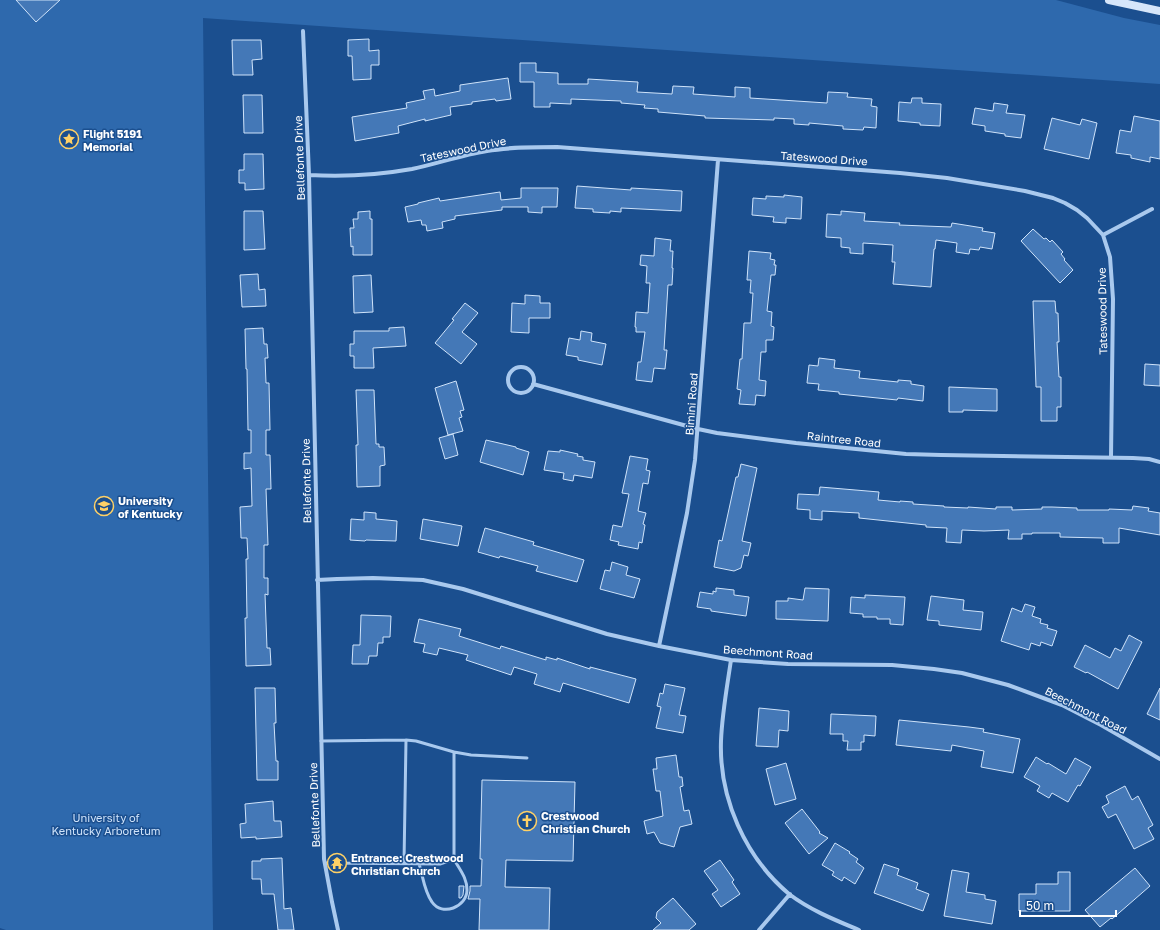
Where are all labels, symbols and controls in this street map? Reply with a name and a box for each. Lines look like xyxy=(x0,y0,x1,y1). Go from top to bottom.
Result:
street label: Bellefonte Drive xyxy=(291,115,307,201)
place label: Flight 5191 Memorial xyxy=(83,127,142,153)
place icon: Flight 5191 Memorial xyxy=(58,128,80,150)
street label: Tateswood Drive xyxy=(419,134,507,164)
street label: Tateswood Drive xyxy=(780,148,868,168)
street label: Tateswood Drive xyxy=(1095,267,1109,355)
street label: Bimini Road xyxy=(682,372,700,436)
street label: Raintree Road xyxy=(806,429,882,449)
street label: Bellefonte Drive xyxy=(299,438,313,524)
place label: University of Kentucky xyxy=(118,494,183,520)
school or university icon: University of Kentucky xyxy=(93,495,115,517)
street label: Beechmont Road xyxy=(723,642,813,662)
street label: Beechmont Road xyxy=(1043,684,1129,736)
street label: Bellefonte Drive xyxy=(306,762,322,848)
place label: Crestwood Christian Church xyxy=(541,809,631,835)
church icon: Crestwood Christian Church xyxy=(516,810,538,832)
park label: University of Kentucky Arboretum xyxy=(51,811,161,837)
place label: Entrance: Crestwood Christian Church xyxy=(351,851,463,877)
temple icon: Entrance: Crestwood Christian Church xyxy=(326,852,348,874)
scale bar xyxy=(1020,892,1116,918)
text: 50 m xyxy=(1026,898,1054,913)

